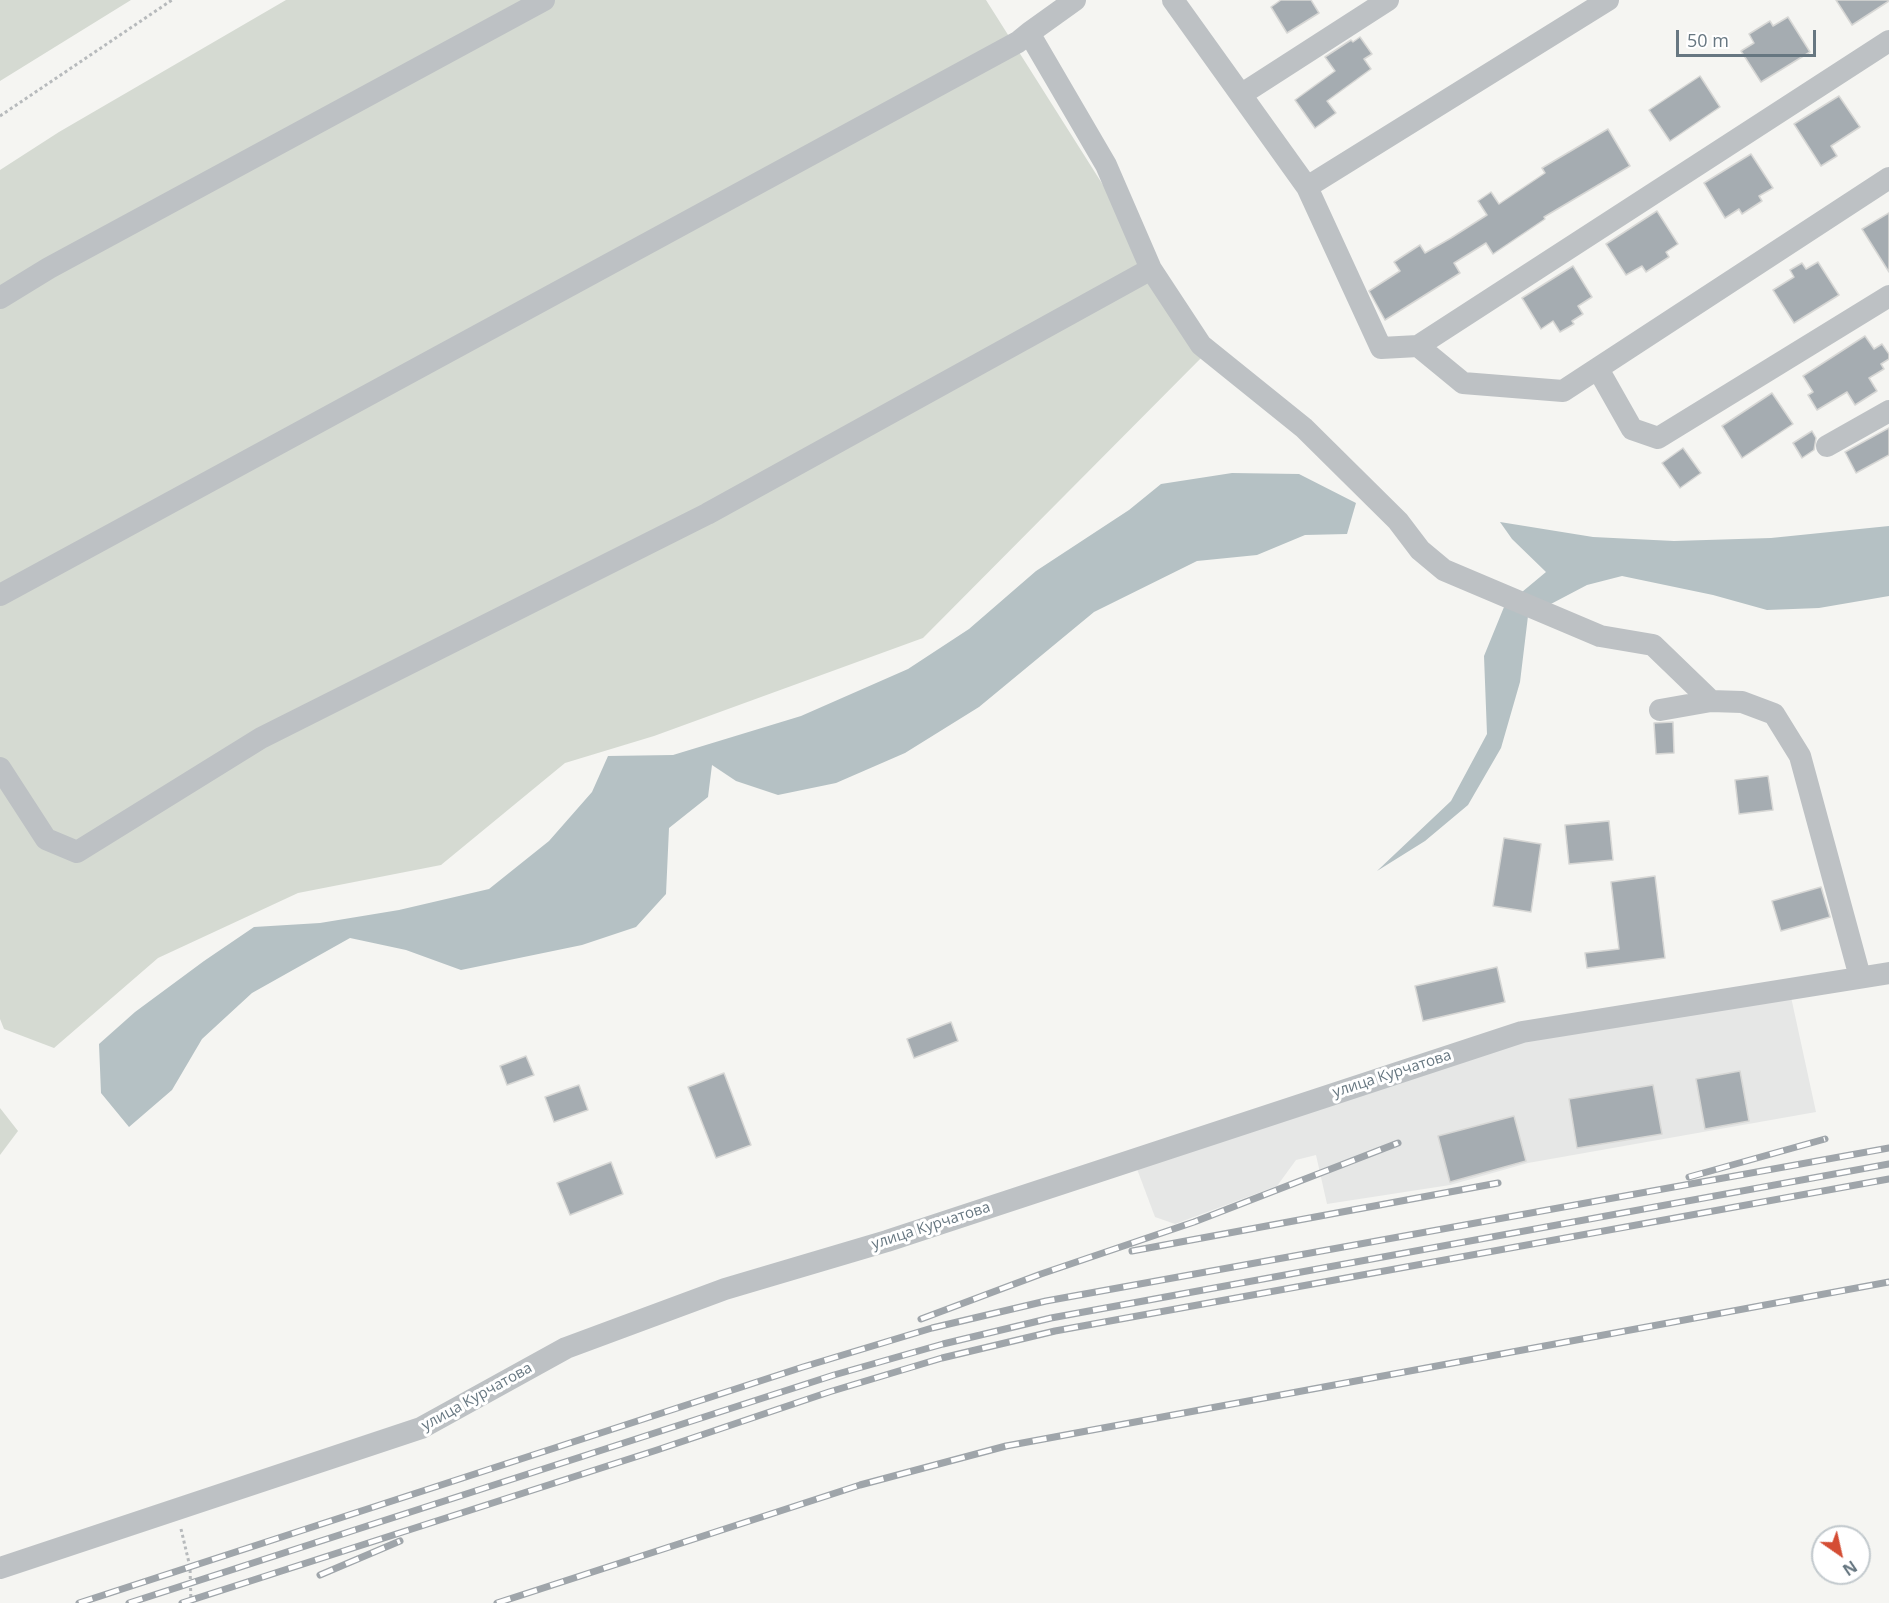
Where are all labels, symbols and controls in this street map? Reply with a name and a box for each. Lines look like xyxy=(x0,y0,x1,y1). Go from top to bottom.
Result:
scale bar xyxy=(1679,18,1818,56)
text: 50 m xyxy=(1687,28,1729,52)
street label: улица Курчатова xyxy=(1330,1046,1454,1102)
street label: улица Курчатова xyxy=(869,1198,993,1254)
street label: улица Курчатова xyxy=(419,1359,535,1435)
north arrow xyxy=(1811,1525,1871,1585)
text: N xyxy=(1838,1556,1861,1581)

